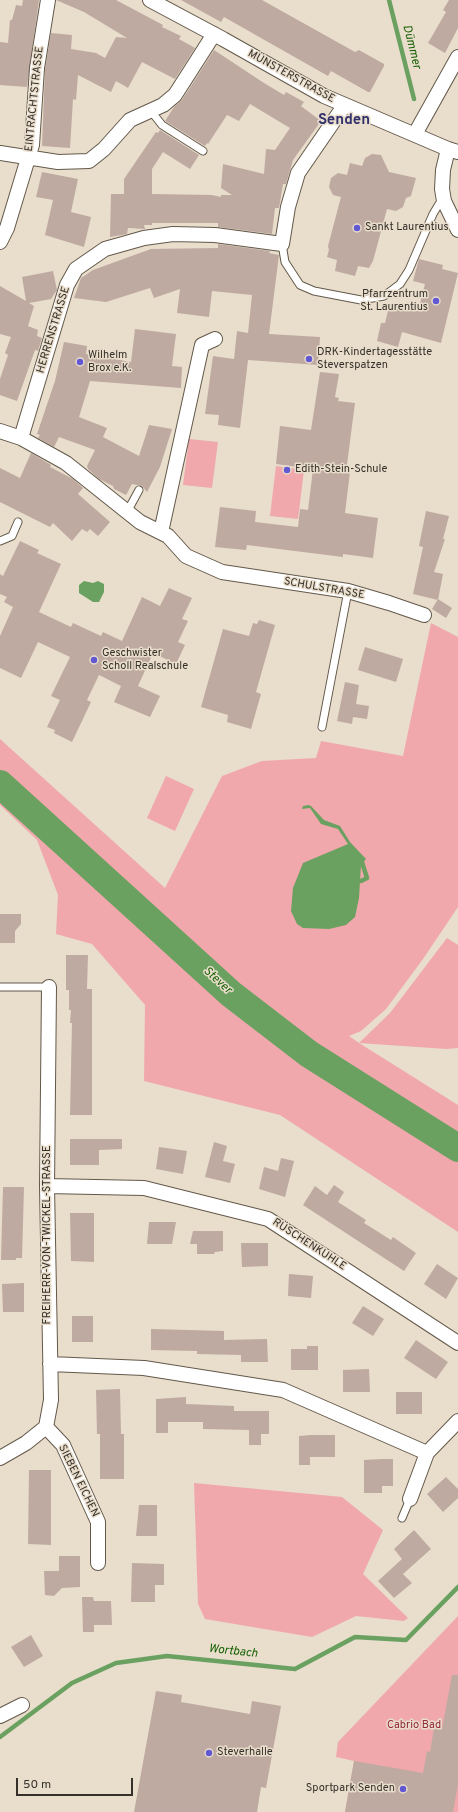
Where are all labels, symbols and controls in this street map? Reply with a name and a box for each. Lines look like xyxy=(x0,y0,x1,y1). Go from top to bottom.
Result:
water label: Dümmer xyxy=(399,23,423,71)
street label: EINTRACHTSTRASSE xyxy=(23,46,47,152)
street label: MÜNSTERSTRASSE xyxy=(245,48,337,106)
district label: Senden xyxy=(318,112,370,130)
place label: Sankt Laurentius xyxy=(365,221,449,235)
marker: Sankt Laurentius xyxy=(352,223,362,233)
street label: HERRENSTRASSE xyxy=(35,285,73,375)
place label: Pfarrzentrum St. Laurentius xyxy=(360,288,428,314)
marker: Pfarrzentrum St. Laurentius xyxy=(431,296,441,306)
place label: DRK-Kindertagesstätte Steverspatzen xyxy=(317,346,432,372)
place label: Wilhelm Brox e.K. xyxy=(88,349,131,375)
marker: DRK-Kindertagesstätte Steverspatzen xyxy=(304,354,314,364)
marker: Wilhelm Brox e.K. xyxy=(75,357,85,367)
place label: Edith-Stein-Schule xyxy=(295,463,387,477)
marker: Edith-Stein-Schule xyxy=(282,465,292,475)
street label: SCHULSTRASSE xyxy=(283,575,365,603)
place label: Geschwister Scholl Realschule xyxy=(102,647,188,673)
marker: Geschwister Scholl Realschule xyxy=(89,655,99,665)
water label: Stever xyxy=(200,964,234,998)
street label: FREIHERR-VON-TWICKEL-STRASSE xyxy=(41,1145,55,1325)
street label: RÜSCHENKUHLE xyxy=(270,1216,348,1274)
street label: SIEBEN EICHEN xyxy=(55,1443,101,1519)
water label: Wortbach xyxy=(208,1642,258,1662)
park label: Cabrio Bad xyxy=(387,1719,441,1733)
place label: Steverhalle xyxy=(217,1746,273,1760)
marker: Steverhalle xyxy=(204,1748,214,1758)
scale bar xyxy=(18,1770,135,1796)
text: 50 m xyxy=(23,1777,51,1793)
place label: Sportpark Senden xyxy=(306,1782,395,1796)
marker: Sportpark Senden xyxy=(398,1784,408,1794)

